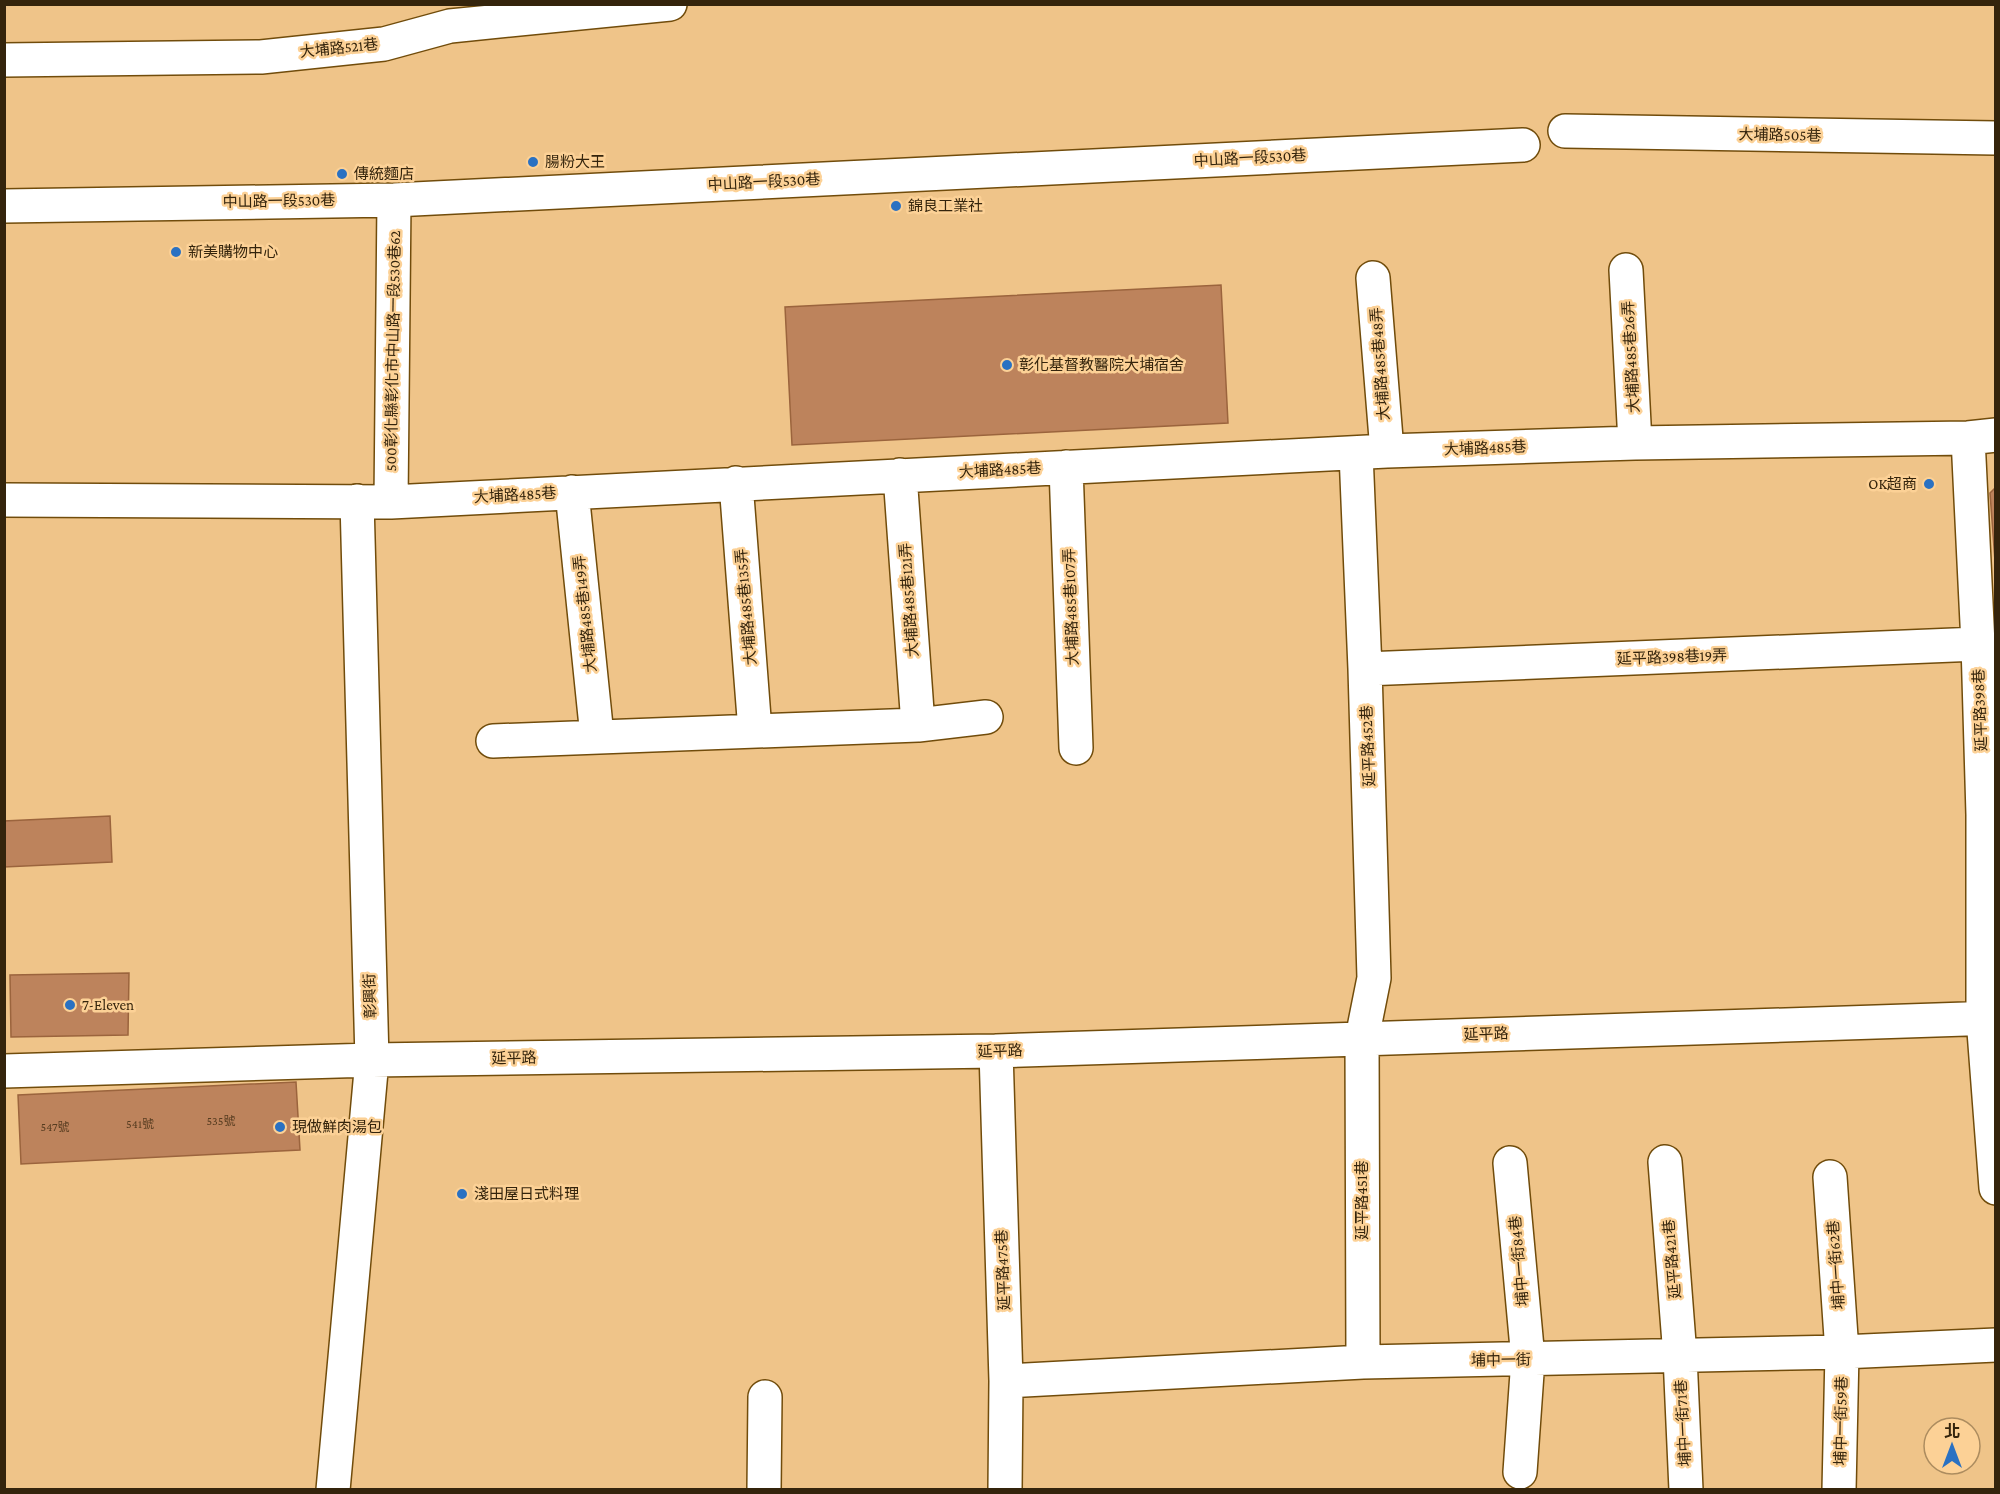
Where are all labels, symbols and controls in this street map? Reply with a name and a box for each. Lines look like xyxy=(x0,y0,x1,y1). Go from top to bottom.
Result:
street label: 大埔路521巷 xyxy=(299,35,379,60)
street label: 大埔路505巷 xyxy=(1739,125,1821,144)
street label: 中山路一段530巷 xyxy=(1193,147,1307,169)
place label: 腸粉大王 xyxy=(545,154,605,170)
marker: 腸粉大王 xyxy=(526,155,540,169)
place label: 傳統麵店 xyxy=(354,165,414,182)
marker: 傳統麵店 xyxy=(335,167,349,181)
street label: 中山路一段530巷 xyxy=(707,171,821,193)
street label: 中山路一段530巷 xyxy=(223,192,335,210)
place label: 錦良工業社 xyxy=(908,198,983,214)
marker: 錦良工業社 xyxy=(889,199,903,213)
street label: 500彰化縣彰化市中山路一段530巷62 xyxy=(382,230,403,472)
place label: 新美購物中心 xyxy=(188,244,278,260)
marker: 新美購物中心 xyxy=(169,245,183,259)
street label: 大埔路485巷26弄 xyxy=(1619,300,1642,414)
street label: 大埔路485巷48弄 xyxy=(1367,307,1392,421)
place label: 彰化基督教醫院大埔宿舍 xyxy=(1019,356,1184,373)
marker: 彰化基督教醫院大埔宿舍 xyxy=(1000,358,1014,372)
street label: 大埔路485巷 xyxy=(1443,438,1527,457)
street label: 大埔路485巷 xyxy=(958,459,1042,480)
place label: OK超商 xyxy=(1868,476,1917,492)
marker: OK超商 xyxy=(1922,477,1936,491)
street label: 大埔路485巷 xyxy=(473,484,557,505)
street label: 大埔路485巷121弄 xyxy=(896,542,921,658)
street label: 大埔路485巷135弄 xyxy=(732,548,759,666)
street label: 大埔路485巷107弄 xyxy=(1060,548,1081,666)
street label: 大埔路485巷149弄 xyxy=(570,555,599,673)
street label: 延平路398巷19弄 xyxy=(1617,647,1727,667)
street label: 延平路398巷 xyxy=(1971,668,1989,752)
street label: 延平路452巷 xyxy=(1359,705,1377,787)
street label: 彰興街 xyxy=(361,973,379,1019)
place label: 7-Eleven xyxy=(82,997,134,1013)
marker: 7-Eleven xyxy=(63,998,77,1012)
street label: 延平路 xyxy=(1463,1025,1509,1043)
street label: 延平路 xyxy=(977,1042,1023,1060)
street label: 延平路 xyxy=(491,1050,537,1066)
house number: 535號 xyxy=(207,1114,235,1128)
house number: 541號 xyxy=(126,1117,154,1131)
place label: 現做鮮肉湯包 xyxy=(292,1118,382,1135)
house number: 547號 xyxy=(40,1120,70,1134)
marker: 現做鮮肉湯包 xyxy=(273,1120,287,1134)
street label: 延平路451巷 xyxy=(1354,1160,1370,1240)
place label: 淺田屋日式料理 xyxy=(474,1185,579,1202)
marker: 淺田屋日式料理 xyxy=(455,1187,469,1201)
street label: 埔中一街84巷 xyxy=(1506,1215,1531,1307)
street label: 延平路421巷 xyxy=(1661,1219,1683,1299)
street label: 埔中一街62巷 xyxy=(1824,1220,1847,1310)
street label: 延平路475巷 xyxy=(994,1229,1012,1311)
street label: 埔中一街 xyxy=(1471,1350,1531,1369)
street label: 埔中一街59巷 xyxy=(1831,1376,1850,1466)
street label: 埔中一街71巷 xyxy=(1672,1379,1693,1467)
north arrow xyxy=(1922,1416,1982,1476)
text: 北 xyxy=(1944,1423,1960,1440)

